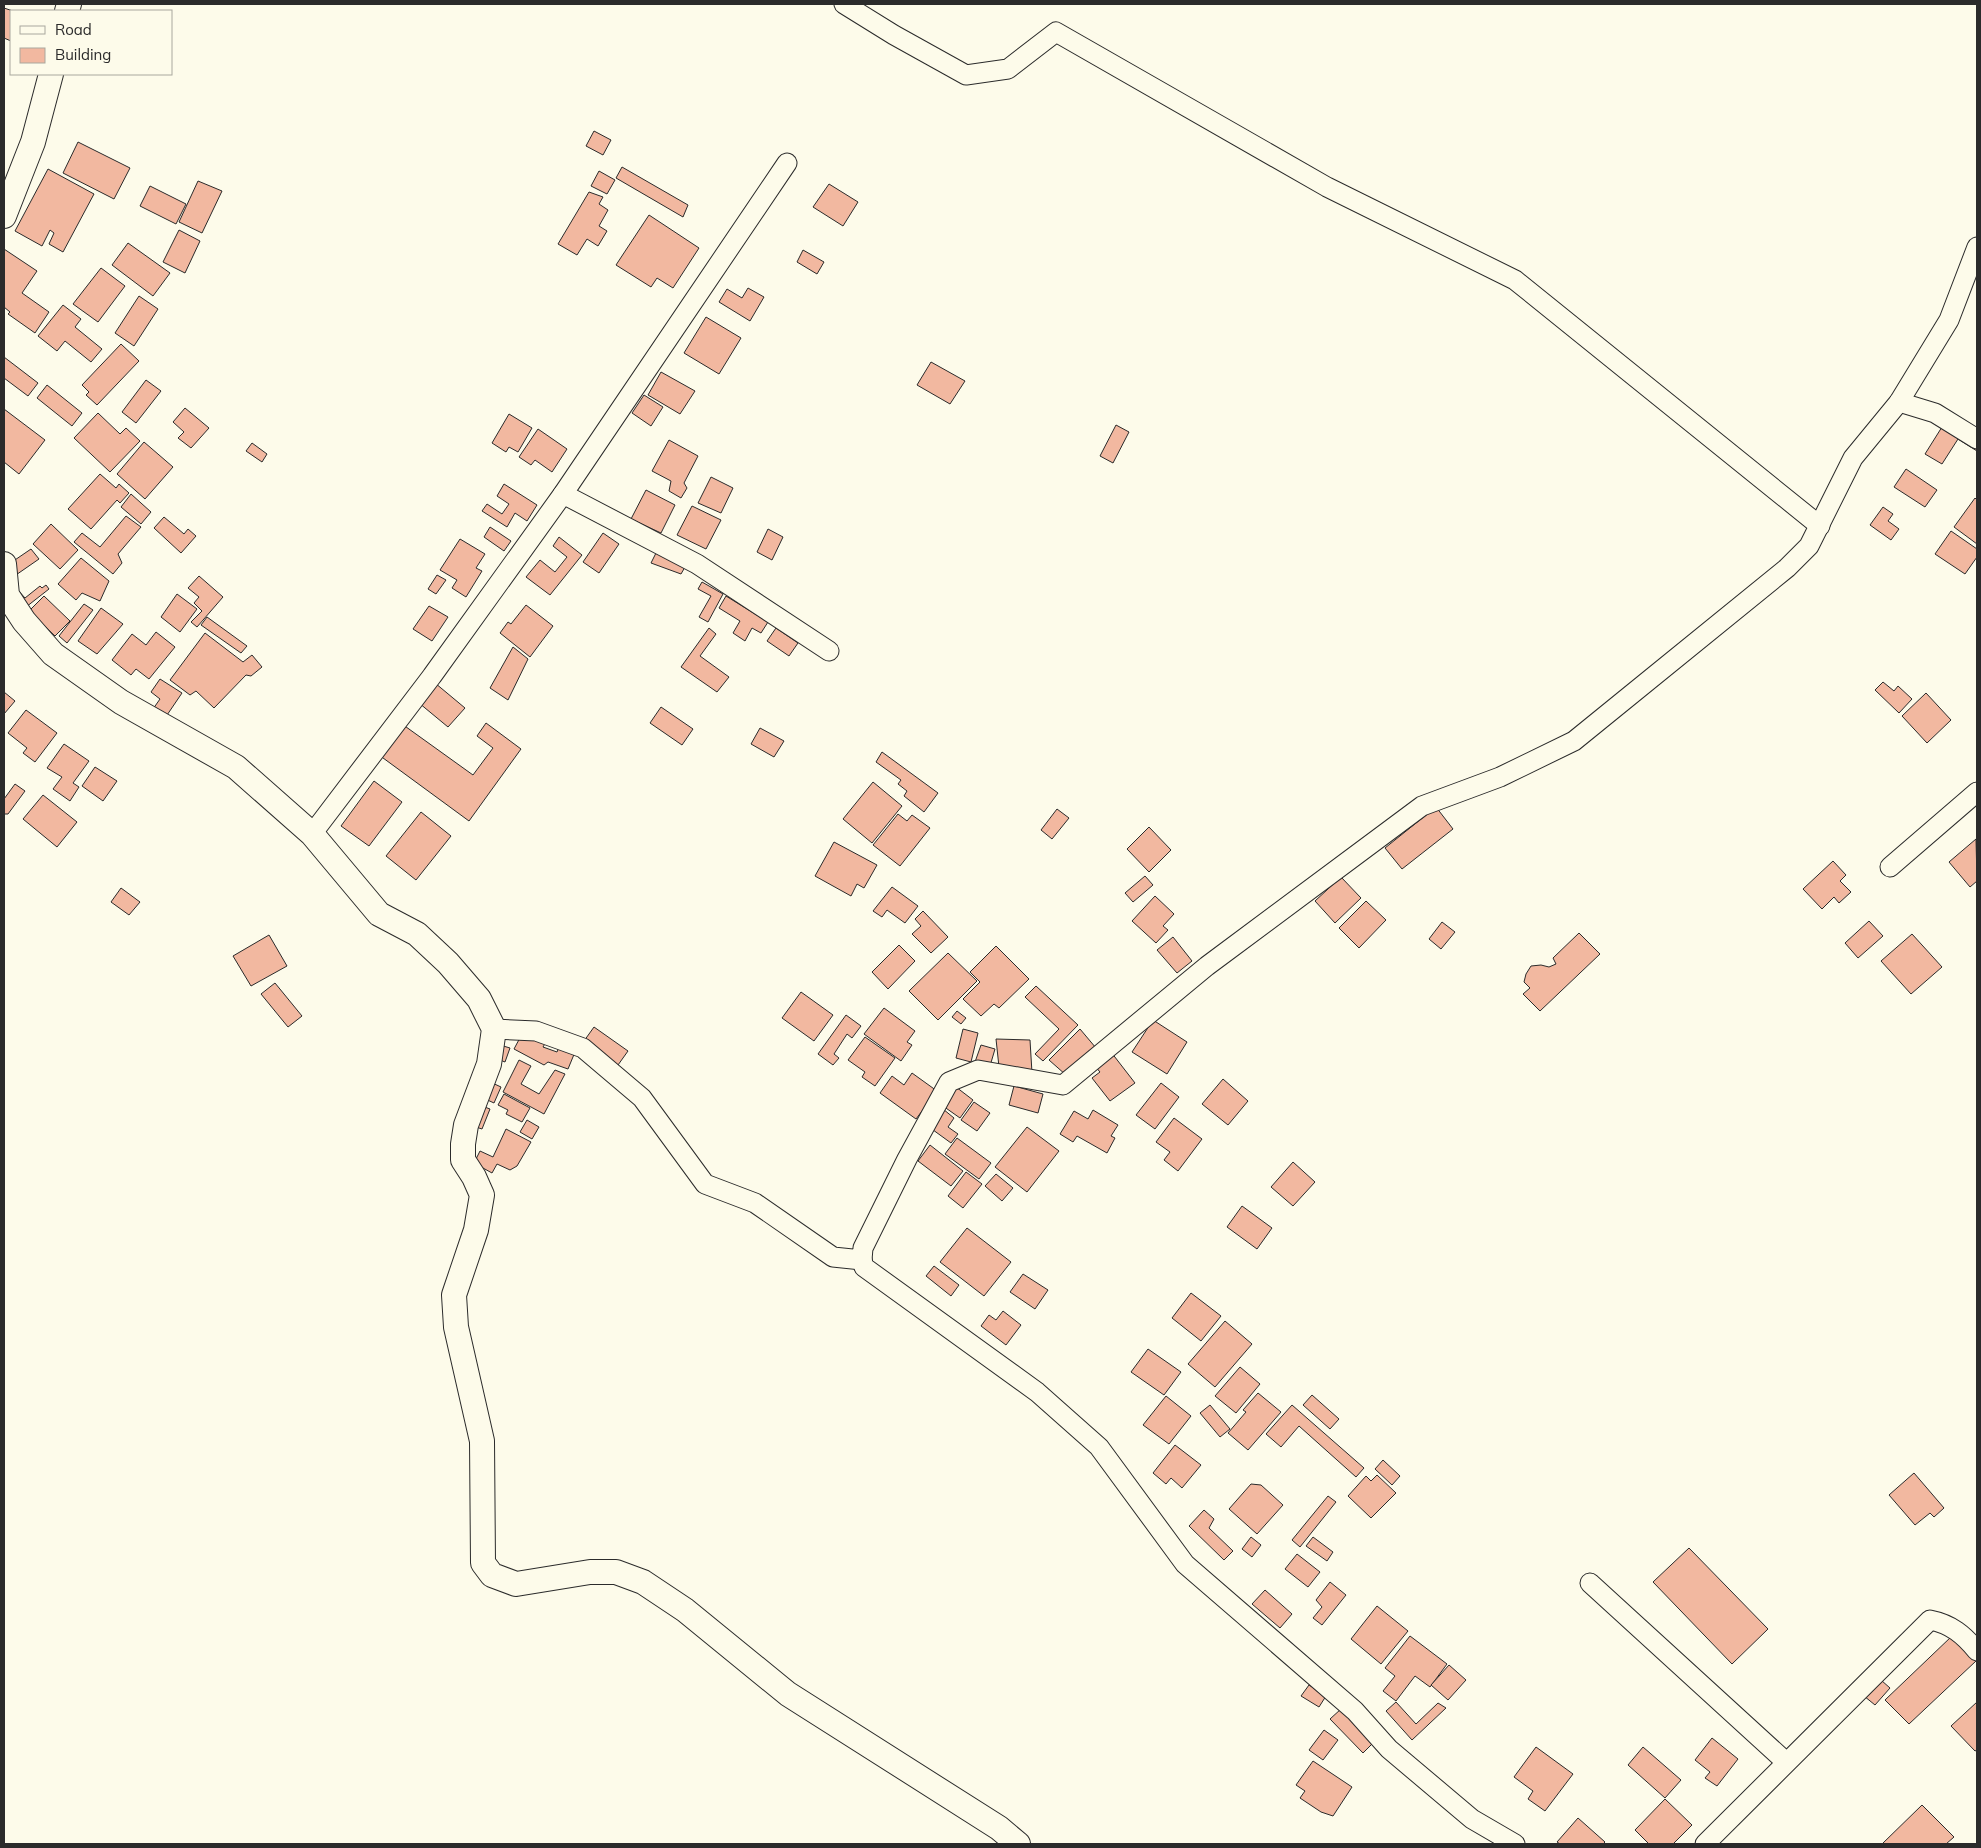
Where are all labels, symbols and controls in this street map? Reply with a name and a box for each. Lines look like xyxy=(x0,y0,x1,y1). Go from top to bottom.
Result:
legend xyxy=(10,10,172,75)
text: Road xyxy=(55,20,92,39)
text: Building xyxy=(55,45,111,64)

